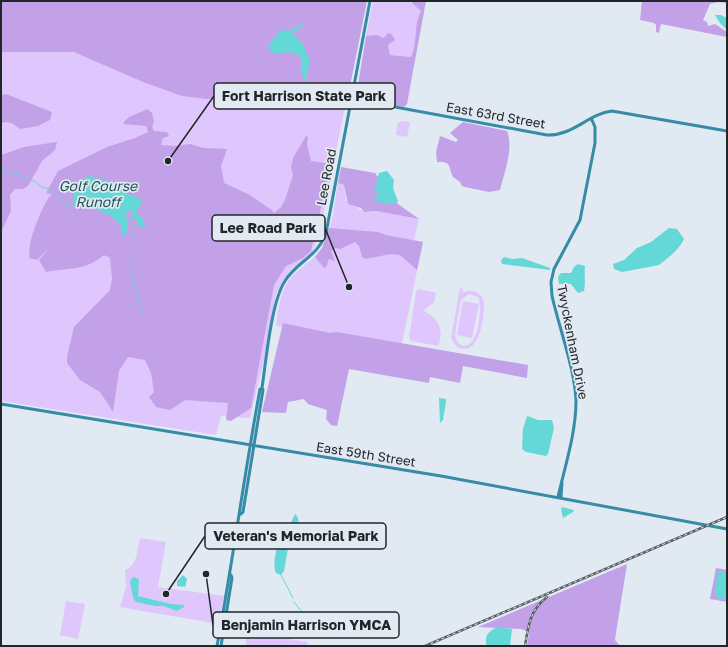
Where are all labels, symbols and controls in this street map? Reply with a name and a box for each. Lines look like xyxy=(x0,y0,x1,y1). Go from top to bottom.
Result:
callout: Fort Harrison State Park xyxy=(214,83,395,109)
text: Fort Harrison State Park xyxy=(222,87,386,104)
street label: East 63rd Street xyxy=(445,98,547,132)
street label: Lee Road xyxy=(313,147,339,207)
water label: Golf Course Runoff xyxy=(59,177,138,210)
callout: Lee Road Park xyxy=(212,215,325,241)
text: Lee Road Park xyxy=(219,219,317,236)
street label: Twyckenham Drive xyxy=(554,283,592,401)
street label: East 59th Street xyxy=(315,438,417,470)
callout: Veteran's Memorial Park xyxy=(205,523,386,549)
text: Veteran's Memorial Park xyxy=(213,527,379,544)
callout: Benjamin Harrison YMCA xyxy=(213,612,399,638)
text: Benjamin Harrison YMCA xyxy=(221,616,391,633)

